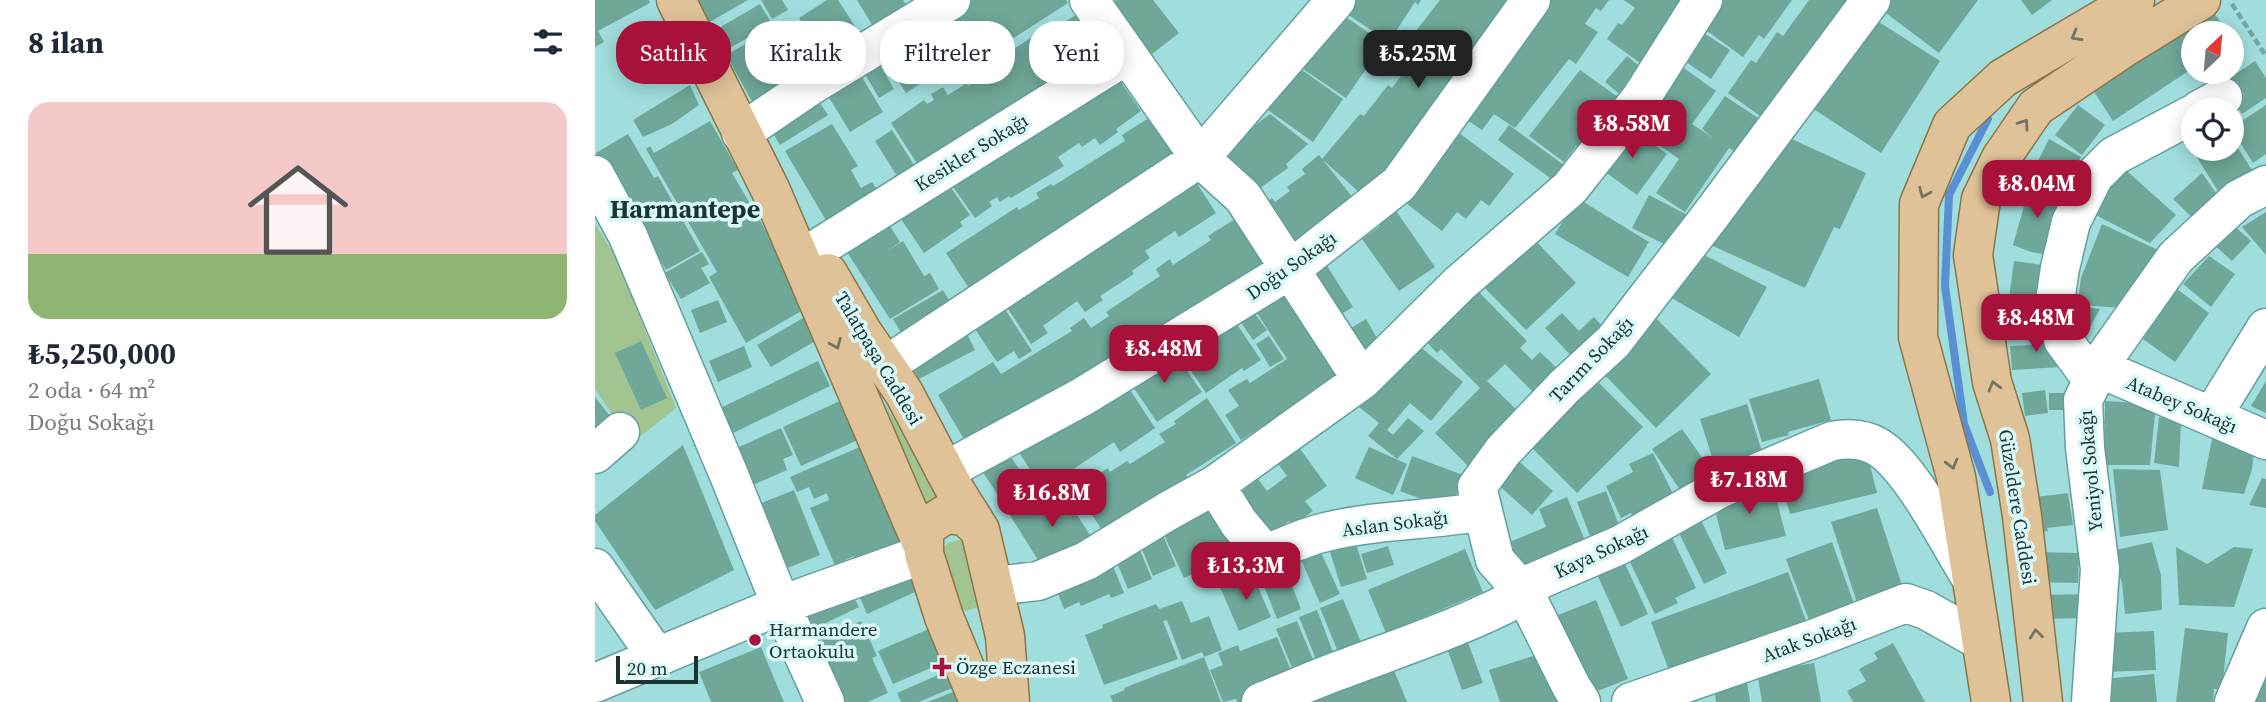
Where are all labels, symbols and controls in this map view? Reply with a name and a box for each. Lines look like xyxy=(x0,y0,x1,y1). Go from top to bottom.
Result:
chip: Satılık xyxy=(616,21,731,84)
chip: Kiralık xyxy=(745,21,866,84)
chip: Filtreler xyxy=(880,21,1015,84)
chip: Yeni xyxy=(1029,21,1124,84)
north arrow xyxy=(2181,21,2243,84)
map controls xyxy=(2181,21,2244,161)
text: 8 ilan xyxy=(28,22,104,63)
icon: filters xyxy=(529,23,567,61)
one-way arrow xyxy=(2071,27,2084,40)
pin: ₺5.25M xyxy=(1361,31,1475,90)
text: ₺5.25M xyxy=(1379,37,1457,69)
button: locate xyxy=(2181,98,2244,161)
pin: ₺8.58M xyxy=(1575,100,1689,160)
street label: Kesikler Sokağı xyxy=(909,106,1033,197)
text: ₺8.58M xyxy=(1593,107,1671,139)
one-way arrow xyxy=(2016,119,2029,132)
icon: home xyxy=(235,147,361,273)
pin: ₺8.04M xyxy=(1980,160,2094,220)
text: ₺8.04M xyxy=(1998,167,2076,199)
one-way arrow xyxy=(1918,186,1932,198)
district label: Harmantepe xyxy=(610,191,760,227)
street label: Doğu Sokağı xyxy=(1241,224,1342,306)
street label: Talatpaşa Caddesi xyxy=(829,286,929,430)
pin: ₺8.48M xyxy=(1979,294,2093,354)
text: ₺8.48M xyxy=(1997,301,2075,333)
street label: Tarım Sokağı xyxy=(1543,310,1639,408)
pin: ₺8.48M xyxy=(1107,326,1221,385)
text: ₺8.48M xyxy=(1125,332,1203,364)
text: ₺5,250,000 xyxy=(28,333,176,374)
one-way arrow xyxy=(828,337,842,349)
street label: Atabey Sokağı xyxy=(2123,369,2242,439)
text: 2 oda · 64 m² xyxy=(28,374,156,406)
one-way arrow xyxy=(1988,381,2002,393)
text: Doğu Sokağı xyxy=(28,406,155,438)
street label: Yeniyol Sokağı xyxy=(2072,409,2108,533)
street label: Güzeldere Caddesi xyxy=(1993,427,2043,587)
pin: ₺7.18M xyxy=(1692,456,1806,516)
one-way arrow xyxy=(1944,458,1959,470)
text: ₺7.18M xyxy=(1710,463,1788,495)
pin: ₺16.8M xyxy=(995,470,1109,529)
text: ₺16.8M xyxy=(1013,476,1091,508)
street label: Aslan Sokağı xyxy=(1340,504,1450,542)
street label: Kaya Sokağı xyxy=(1550,518,1652,584)
pin: ₺13.3M xyxy=(1189,542,1303,602)
text: ₺13.3M xyxy=(1207,549,1285,581)
street label: Atak Sokağı xyxy=(1758,610,1860,668)
place label: Harmandere Ortaokulu xyxy=(769,616,877,664)
one-way arrow xyxy=(2029,628,2044,639)
marker: Harmandere Ortaokulu xyxy=(747,632,763,648)
scale bar xyxy=(616,653,698,685)
place label: Özge Eczanesi xyxy=(956,654,1076,680)
text: 20 m xyxy=(627,655,668,681)
marker: Özge Eczanesi xyxy=(934,659,950,675)

